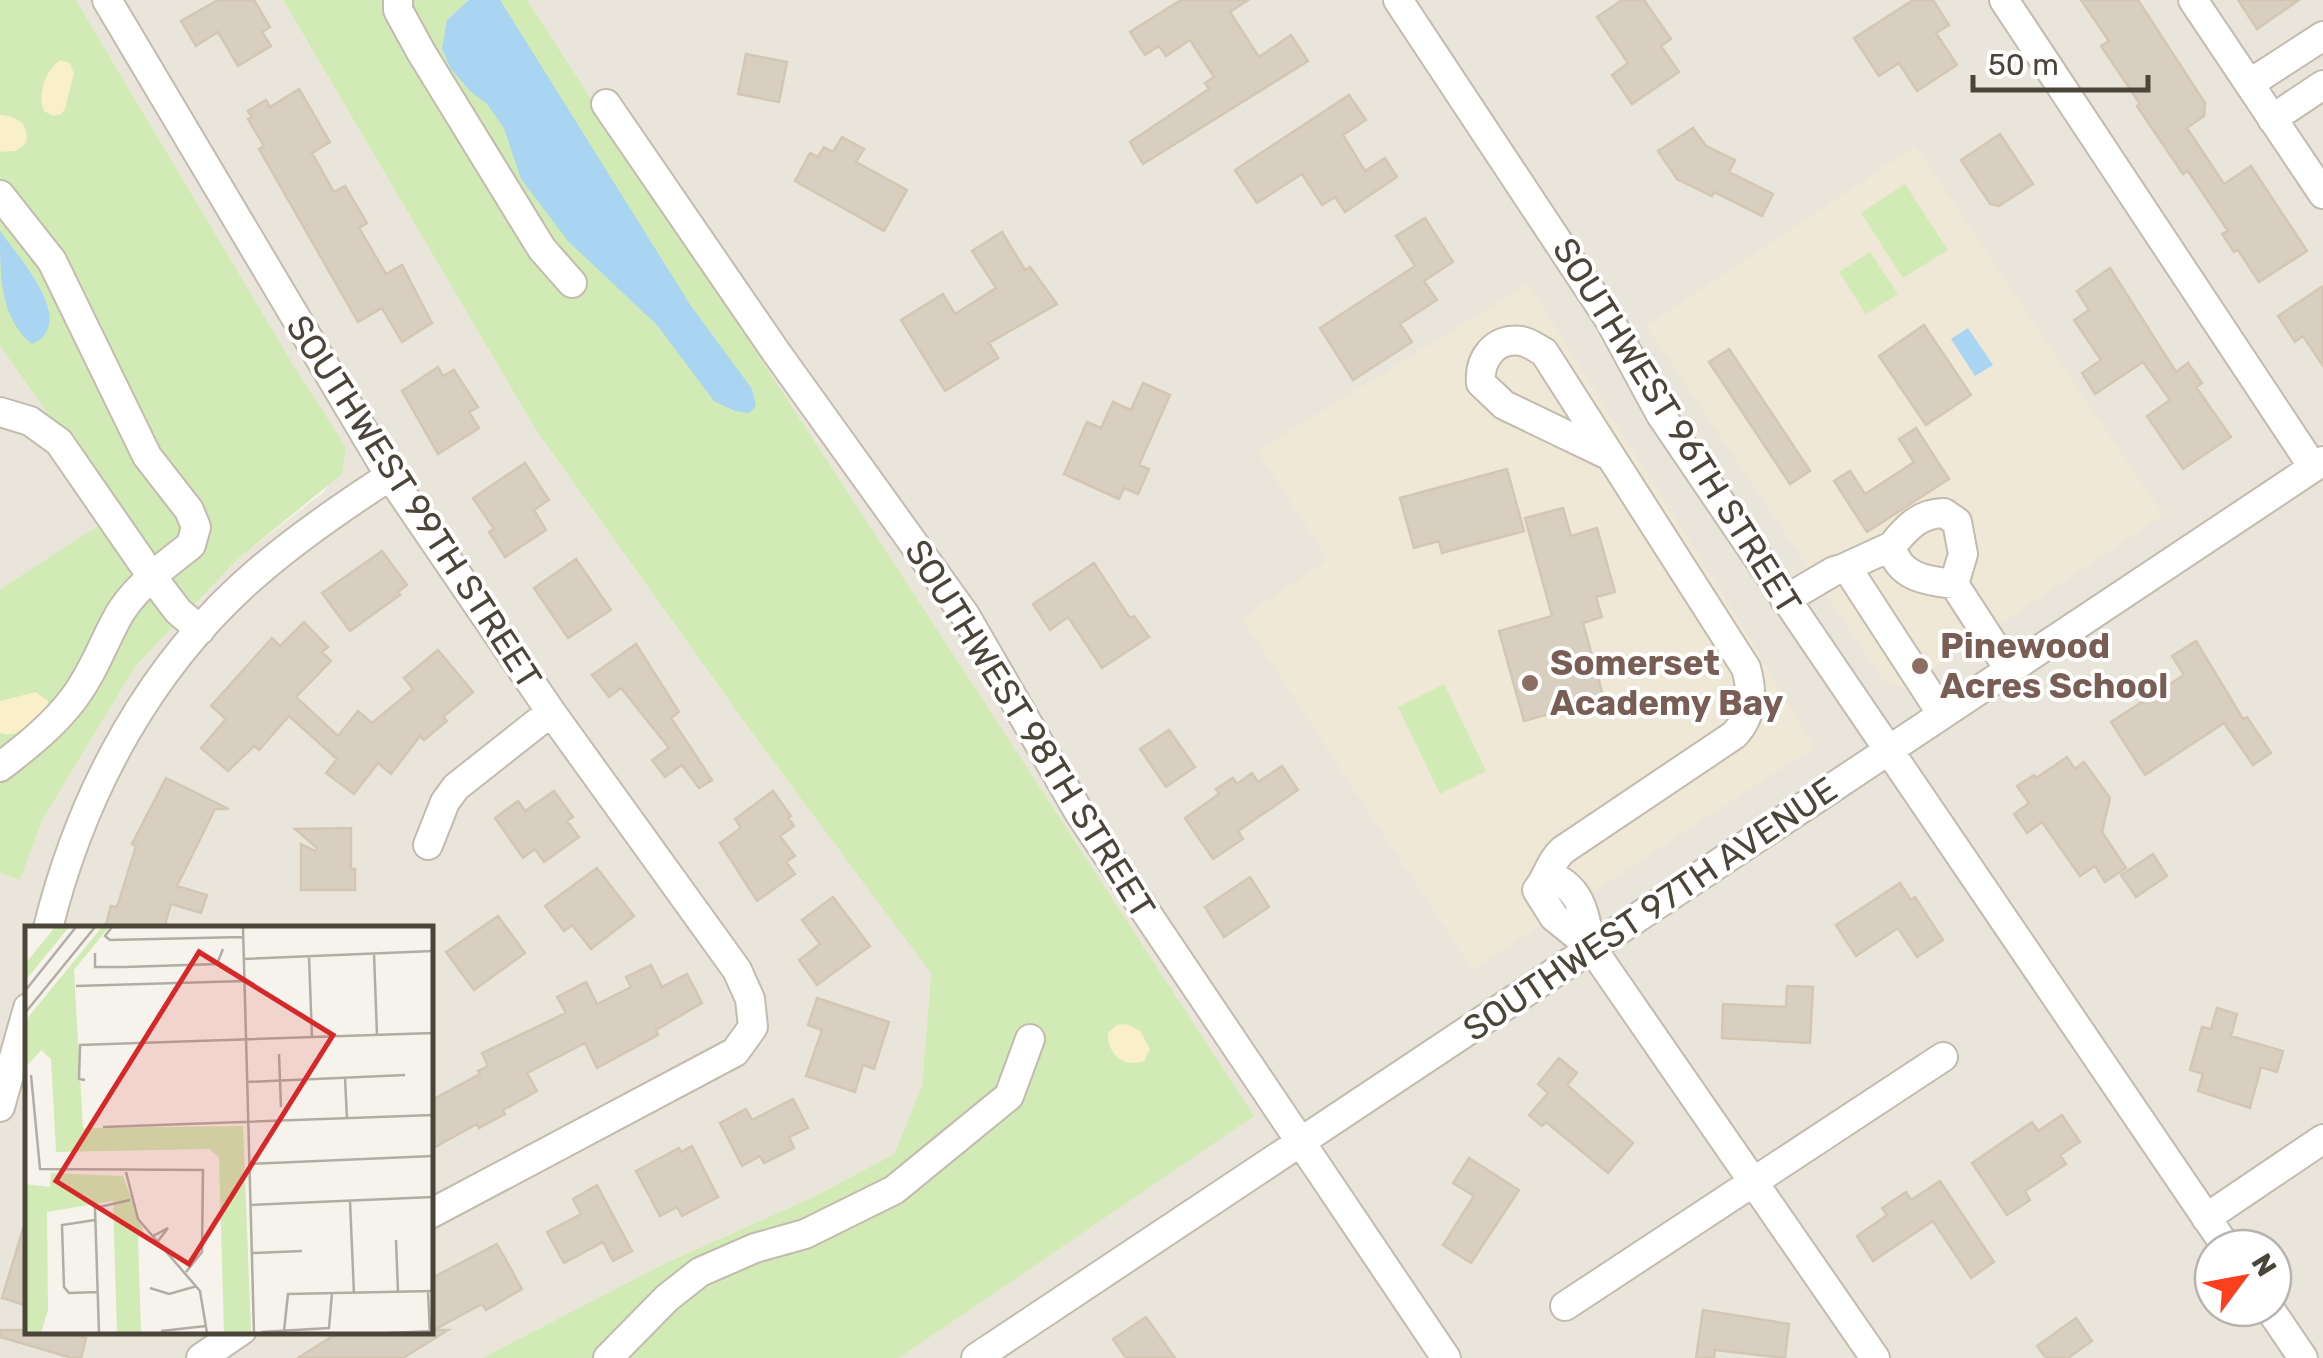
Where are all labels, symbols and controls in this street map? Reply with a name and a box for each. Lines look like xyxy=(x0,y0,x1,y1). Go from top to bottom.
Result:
scale bar xyxy=(1973,30,2148,92)
text: 50 m xyxy=(1988,47,2059,83)
street label: SOUTHWEST 96TH STREET xyxy=(1544,230,1810,622)
street label: SOUTHWEST 99TH STREET xyxy=(277,307,551,697)
street label: SOUTHWEST 98TH STREET xyxy=(896,532,1164,926)
place label: Pinewood Acres School xyxy=(1940,625,2168,707)
place label: Somerset Academy Bay xyxy=(1550,642,1784,724)
marker: Pinewood Acres School xyxy=(1909,655,1931,677)
marker: Somerset Academy Bay xyxy=(1519,672,1541,694)
street label: SOUTHWEST 97TH AVENUE xyxy=(1455,768,1845,1050)
inset map xyxy=(25,926,432,1333)
north arrow xyxy=(2193,1228,2293,1328)
text: N xyxy=(2244,1248,2283,1282)

